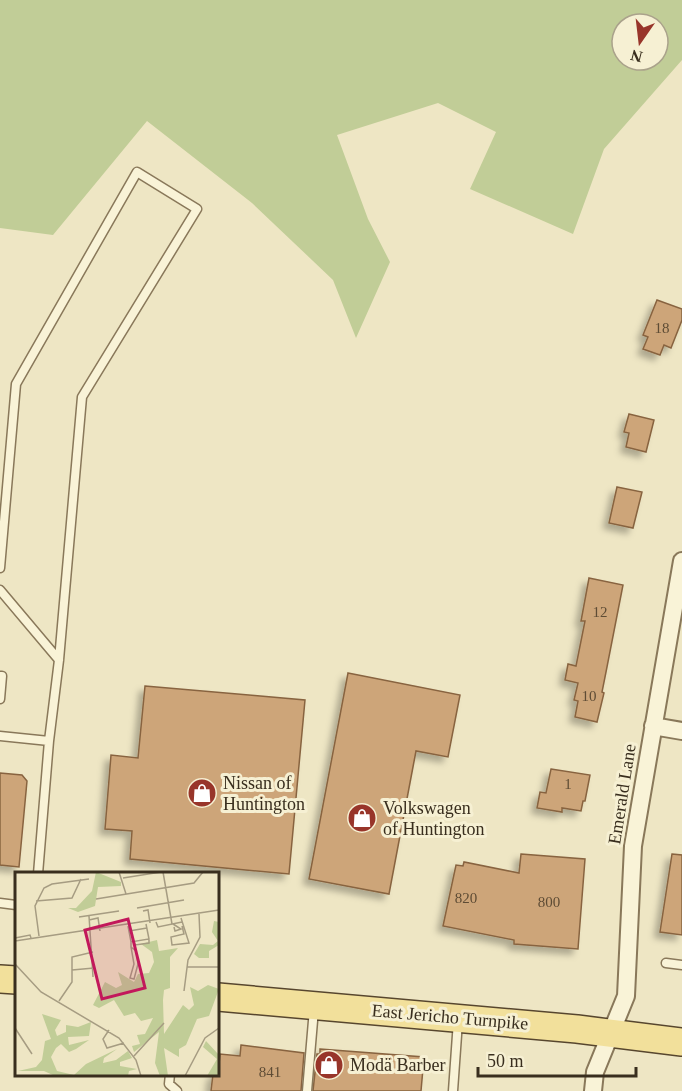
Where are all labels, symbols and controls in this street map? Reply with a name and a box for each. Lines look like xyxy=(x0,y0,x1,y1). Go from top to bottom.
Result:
north arrow xyxy=(610,12,670,72)
text: N xyxy=(628,46,644,66)
house number: 18 xyxy=(655,320,670,336)
house number: 12 xyxy=(593,604,608,620)
house number: 10 xyxy=(582,688,597,704)
street label: Emerald Lane xyxy=(604,742,640,846)
place label: Nissan of Huntington xyxy=(223,773,305,814)
house number: 1 xyxy=(564,776,572,792)
shop icon: Nissan of Huntington xyxy=(186,777,218,809)
place label: Volkswagen of Huntington xyxy=(383,798,485,839)
shop icon: Volkswagen of Huntington xyxy=(346,802,378,834)
inset map xyxy=(15,872,219,1076)
house number: 820 xyxy=(455,890,477,906)
house number: 800 xyxy=(538,894,560,910)
street label: East Jericho Turnpike xyxy=(371,1000,529,1034)
scale bar xyxy=(478,1040,636,1078)
shop icon: Modä Barber xyxy=(313,1049,345,1081)
text: 50 m xyxy=(487,1051,524,1071)
place label: Modä Barber xyxy=(350,1055,445,1075)
house number: 841 xyxy=(259,1064,281,1080)

